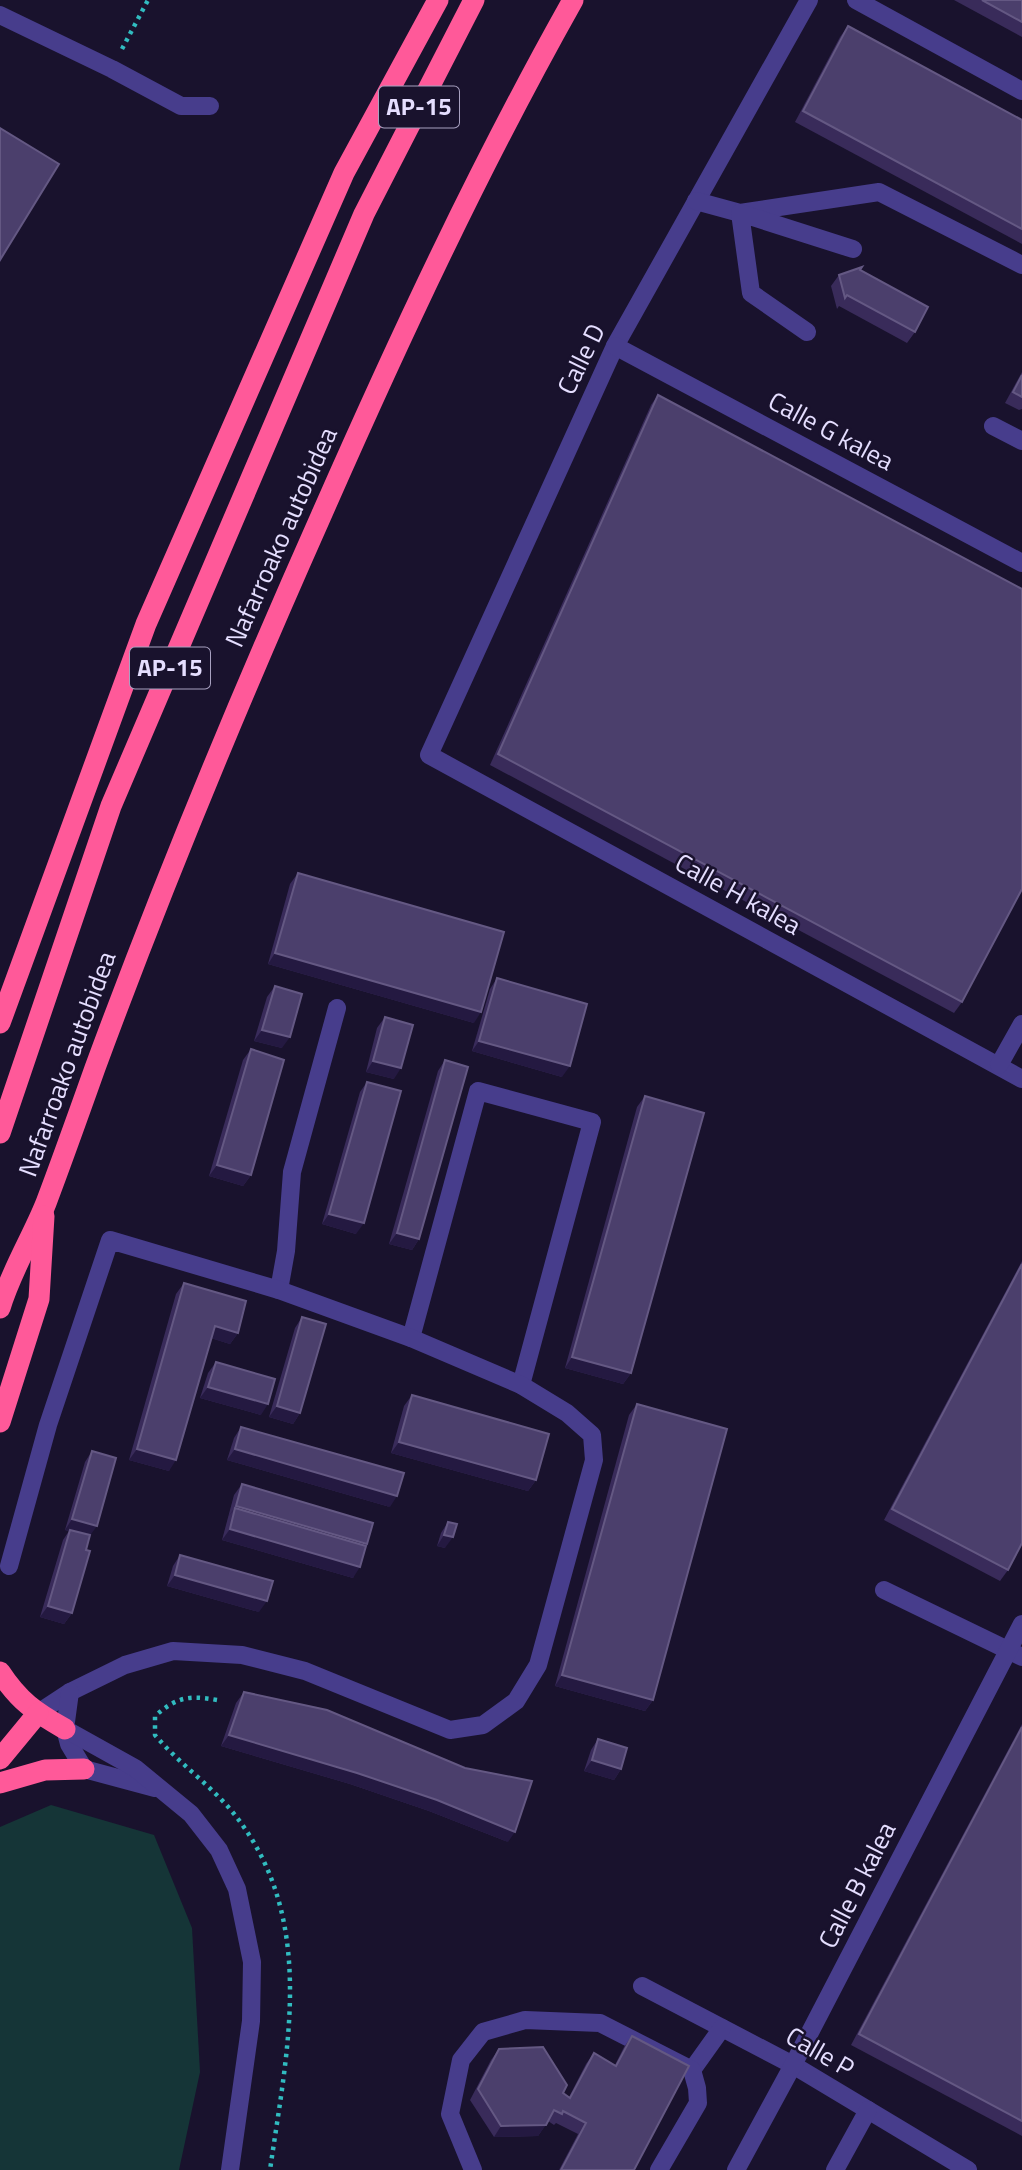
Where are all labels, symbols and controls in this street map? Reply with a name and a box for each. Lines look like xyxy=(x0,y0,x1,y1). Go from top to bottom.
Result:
road number: AP-15 xyxy=(379,86,459,128)
street label: Calle D xyxy=(547,317,614,401)
street label: Calle G kalea xyxy=(761,381,901,480)
street label: Nafarroako autobidea xyxy=(214,420,347,653)
road number: AP-15 xyxy=(130,648,210,688)
street label: Calle H kalea xyxy=(668,843,808,944)
street label: Nafarroako autobidea xyxy=(8,946,125,1182)
street label: Calle B kalea xyxy=(808,1815,905,1955)
street label: Calle P xyxy=(779,2016,862,2087)

